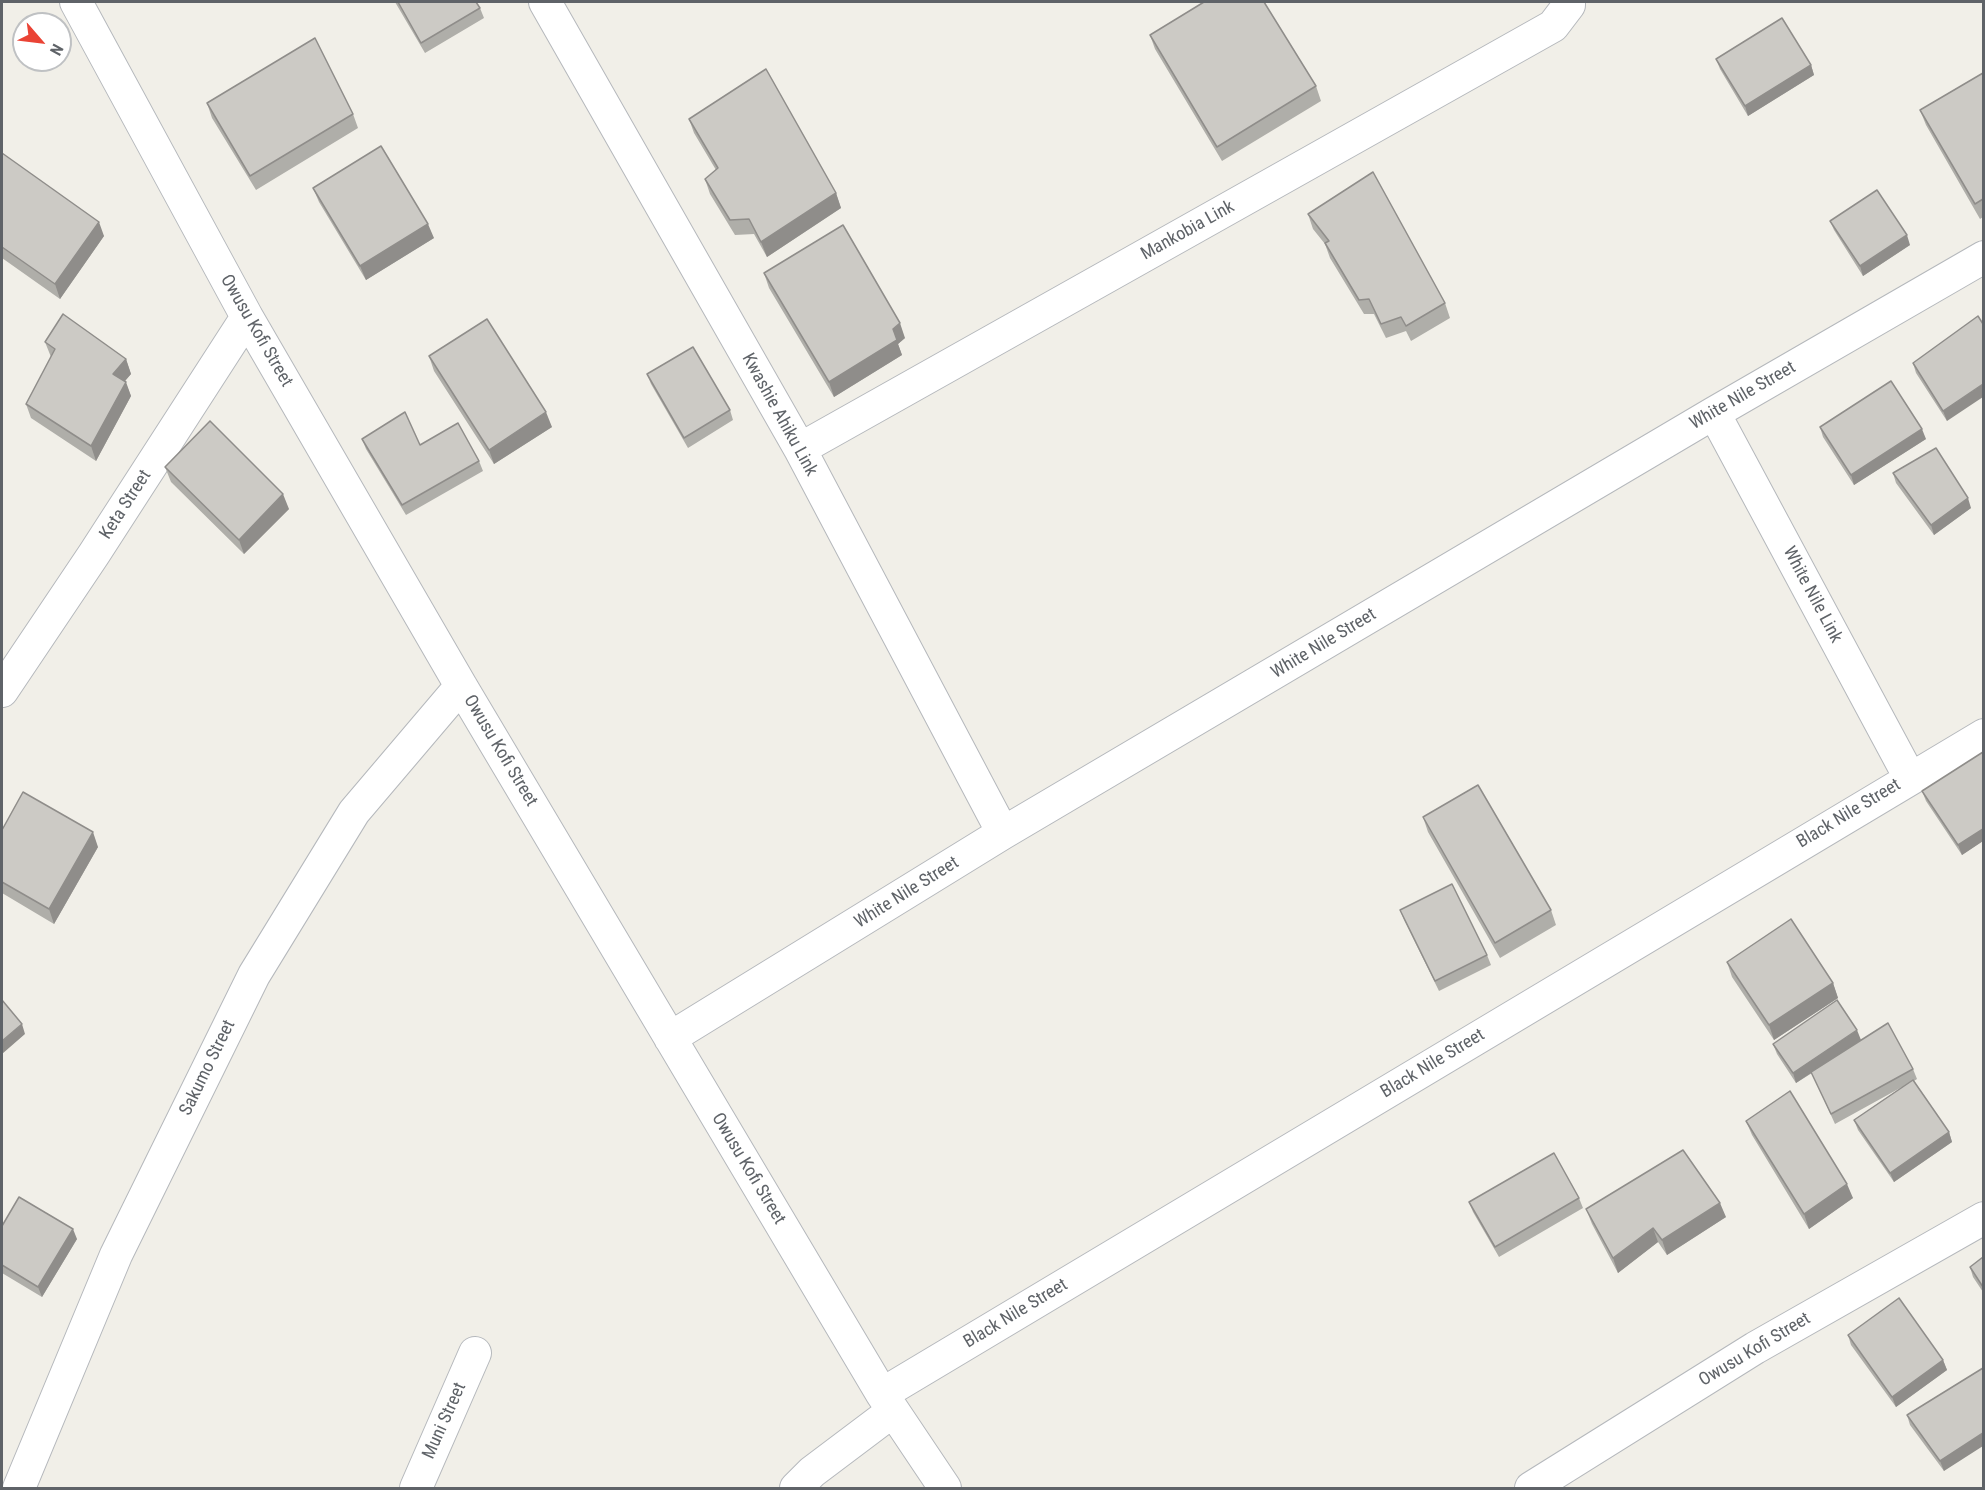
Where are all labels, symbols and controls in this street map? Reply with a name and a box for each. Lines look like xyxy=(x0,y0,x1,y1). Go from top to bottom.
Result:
north arrow xyxy=(12,12,72,72)
text: N xyxy=(46,41,67,59)
street label: Mankobia Link xyxy=(1138,196,1238,266)
street label: Owusu Kofi Street xyxy=(215,271,297,391)
street label: Kwashie Ahiku Link xyxy=(736,350,822,480)
street label: White Nile Street xyxy=(1686,357,1800,435)
street label: Keta Street xyxy=(96,466,156,544)
street label: White Nile Link xyxy=(1778,543,1846,647)
street label: White Nile Street xyxy=(1268,604,1380,684)
street label: Owusu Kofi Street xyxy=(458,691,542,811)
street label: Black Nile Street xyxy=(1793,775,1905,853)
street label: White Nile Street xyxy=(851,852,963,934)
street label: Sakumo Street xyxy=(176,1017,240,1119)
street label: Black Nile Street xyxy=(1377,1025,1489,1103)
street label: Owusu Kofi Street xyxy=(706,1109,790,1229)
street label: Black Nile Street xyxy=(960,1275,1072,1353)
street label: Owusu Kofi Street xyxy=(1695,1308,1815,1392)
street label: Muni Street xyxy=(419,1379,471,1463)

